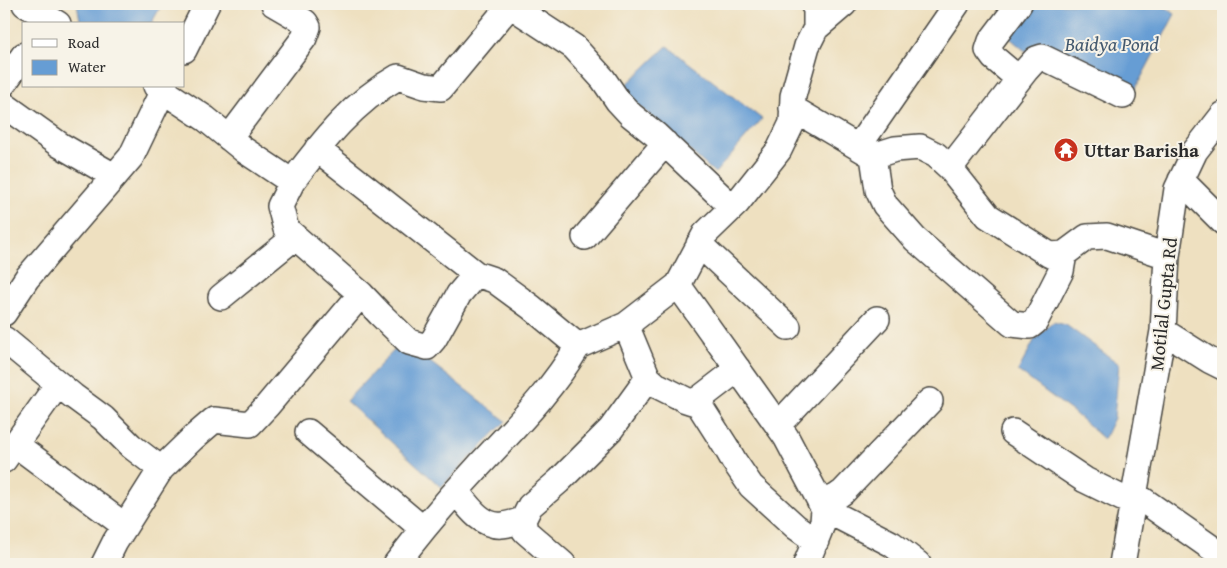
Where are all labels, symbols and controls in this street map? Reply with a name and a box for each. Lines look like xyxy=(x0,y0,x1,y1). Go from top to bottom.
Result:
legend xyxy=(22,22,185,88)
water label: Baidya Pond xyxy=(1064,29,1160,58)
text: Road xyxy=(68,32,99,53)
text: Water xyxy=(68,56,106,77)
place label: Uttar Barisha xyxy=(1084,136,1199,164)
temple icon: Uttar Barisha xyxy=(1053,137,1079,163)
street label: Motilal Gupta Rd xyxy=(1142,235,1184,372)

